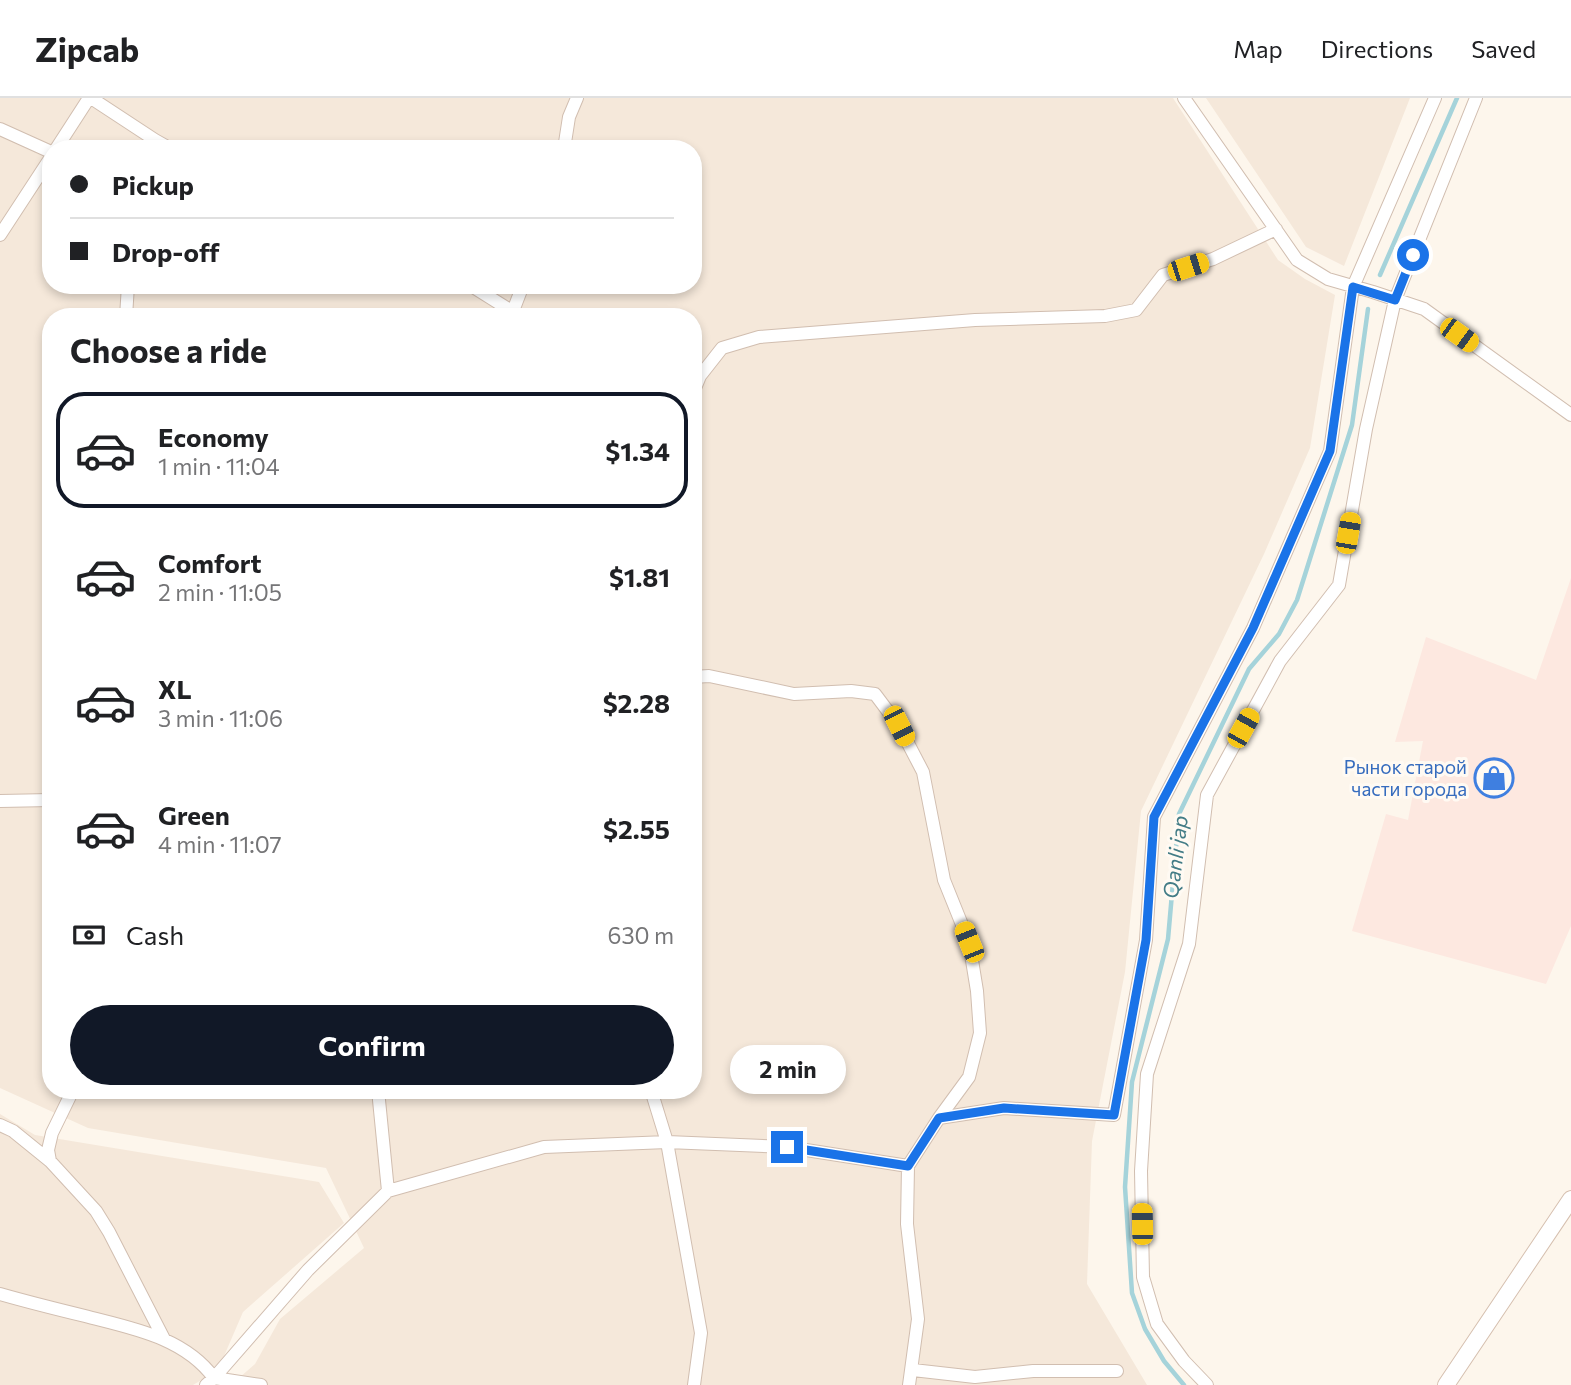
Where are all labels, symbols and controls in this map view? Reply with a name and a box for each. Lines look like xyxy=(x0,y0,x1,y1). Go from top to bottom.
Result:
text: Zipcab xyxy=(35,28,139,69)
text: Map xyxy=(1233,34,1283,63)
text: Directions xyxy=(1321,34,1433,63)
text: Saved xyxy=(1471,34,1536,63)
text: Pickup xyxy=(112,169,194,200)
text: Drop-off xyxy=(112,236,219,267)
route start xyxy=(1397,239,1429,271)
car xyxy=(1165,251,1212,283)
car xyxy=(1436,314,1483,356)
text: Choose a ride xyxy=(70,330,267,370)
icon: car xyxy=(74,419,137,482)
text: Economy xyxy=(158,421,269,452)
text: $1.34 xyxy=(605,435,670,466)
text: 1 min · 11:04 xyxy=(158,452,280,480)
car xyxy=(1335,510,1362,556)
icon: car xyxy=(74,545,137,608)
text: Comfort xyxy=(158,547,261,578)
text: $1.81 xyxy=(609,561,670,592)
text: 2 min · 11:05 xyxy=(158,578,282,606)
icon: car xyxy=(74,671,137,734)
text: XL xyxy=(158,673,192,704)
text: $2.28 xyxy=(603,687,670,718)
car xyxy=(881,703,918,749)
text: 3 min · 11:06 xyxy=(158,704,283,732)
car xyxy=(1224,705,1263,751)
place label: Рынок старой части города xyxy=(1344,755,1467,800)
shop icon: Рынок старой части города xyxy=(1473,757,1515,799)
icon: car xyxy=(74,797,137,860)
text: Green xyxy=(158,799,230,830)
text: $2.55 xyxy=(603,813,670,844)
water label: Qanli jap xyxy=(1157,814,1192,900)
text: 4 min · 11:07 xyxy=(158,830,282,858)
icon: cash xyxy=(70,916,108,954)
text: Cash xyxy=(126,919,184,950)
car xyxy=(952,919,987,965)
text: 630 m xyxy=(608,921,674,949)
button: Confirm xyxy=(70,1005,674,1085)
callout: 2 min xyxy=(729,1046,845,1094)
text: 2 min xyxy=(759,1055,817,1083)
route end xyxy=(771,1131,803,1163)
car xyxy=(1132,1203,1153,1245)

